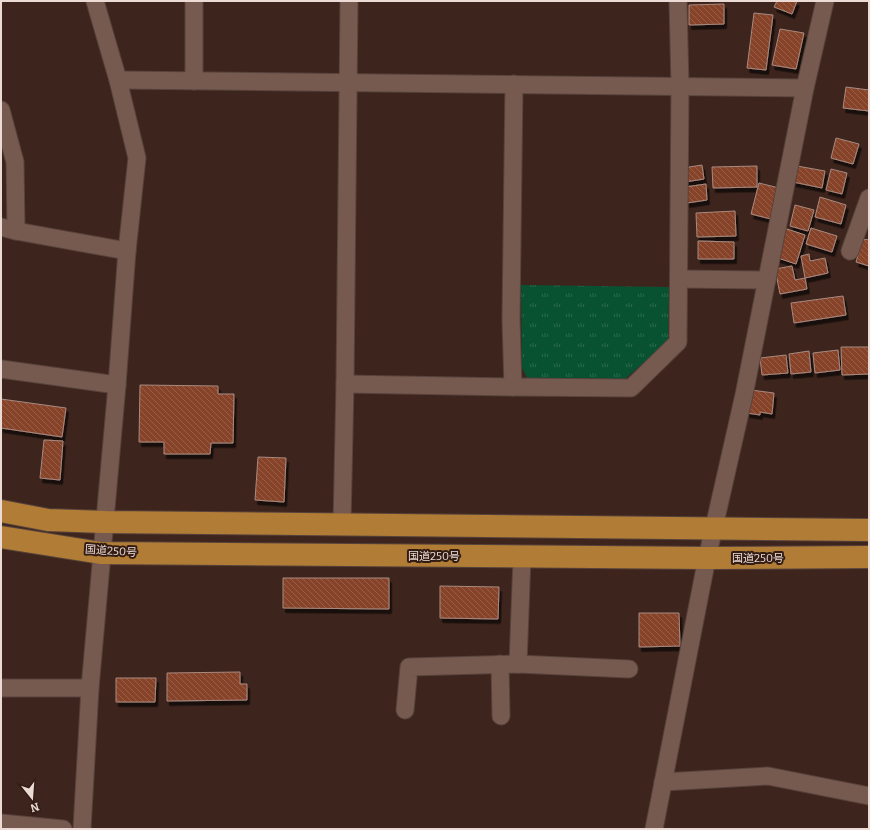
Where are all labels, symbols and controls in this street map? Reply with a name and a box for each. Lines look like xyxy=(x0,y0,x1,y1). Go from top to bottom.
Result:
street label: 国道250号 xyxy=(85,543,137,559)
street label: 国道250号 xyxy=(408,550,460,563)
street label: 国道250号 xyxy=(732,552,784,565)
north arrow xyxy=(12,778,52,818)
text: N xyxy=(28,800,41,815)

